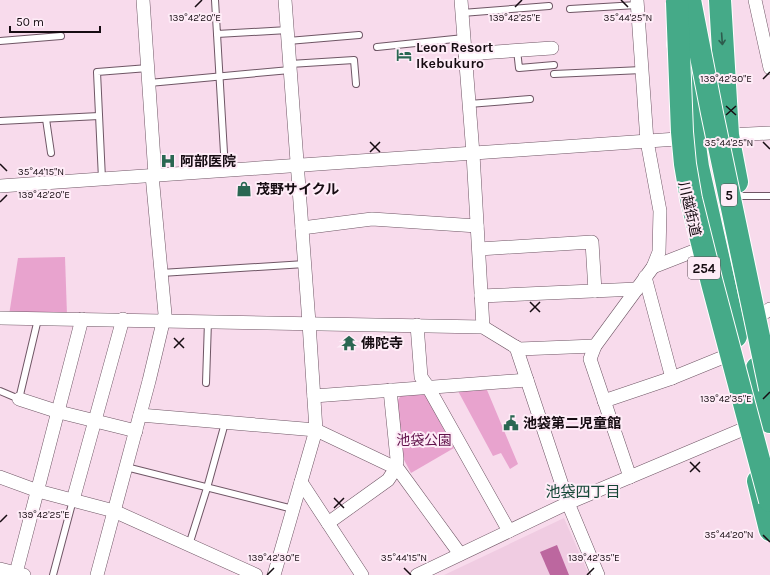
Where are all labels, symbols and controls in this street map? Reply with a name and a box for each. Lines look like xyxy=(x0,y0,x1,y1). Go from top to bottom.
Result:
scale bar xyxy=(10,8,100,34)
text: 139°42'20"E xyxy=(169,12,221,24)
text: 139°42'25"E xyxy=(489,12,541,24)
text: 35°44'25"N xyxy=(604,12,652,24)
text: 50 m xyxy=(16,15,44,29)
one-way arrow xyxy=(719,32,726,45)
place label: Leon Resort Ikebukuro xyxy=(416,39,494,72)
hotel icon: Leon Resort Ikebukuro xyxy=(395,46,413,64)
text: 139°42'30"E xyxy=(700,73,752,85)
text: 35°44'25"N xyxy=(705,137,753,149)
hospital icon: 阿部医院 xyxy=(159,152,177,170)
place label: 阿部医院 xyxy=(180,153,236,170)
text: 35°44'15"N xyxy=(18,166,64,178)
shop icon: 茂野サイクル xyxy=(235,180,253,198)
street label: 川越街道 xyxy=(675,180,704,238)
place label: 茂野サイクル xyxy=(256,181,339,198)
road number: 5 xyxy=(721,184,737,206)
text: 139°42'20"E xyxy=(18,189,70,201)
road number: 254 xyxy=(688,257,720,279)
temple icon: 佛陀寺 xyxy=(340,334,358,352)
place label: 佛陀寺 xyxy=(361,335,403,352)
text: 139°42'35"E xyxy=(700,393,752,405)
public building icon: 池袋第二児童館 xyxy=(502,414,520,432)
place label: 池袋第二児童館 xyxy=(523,415,621,432)
park label: 池袋公園 xyxy=(396,432,452,449)
district label: 池袋四丁目 xyxy=(545,483,621,501)
text: 139°42'25"E xyxy=(18,509,70,521)
text: 35°44'20"N xyxy=(704,529,754,541)
text: 139°42'30"E xyxy=(248,552,300,564)
text: 35°44'15"N xyxy=(381,552,427,564)
text: 139°42'35"E xyxy=(568,552,620,564)

